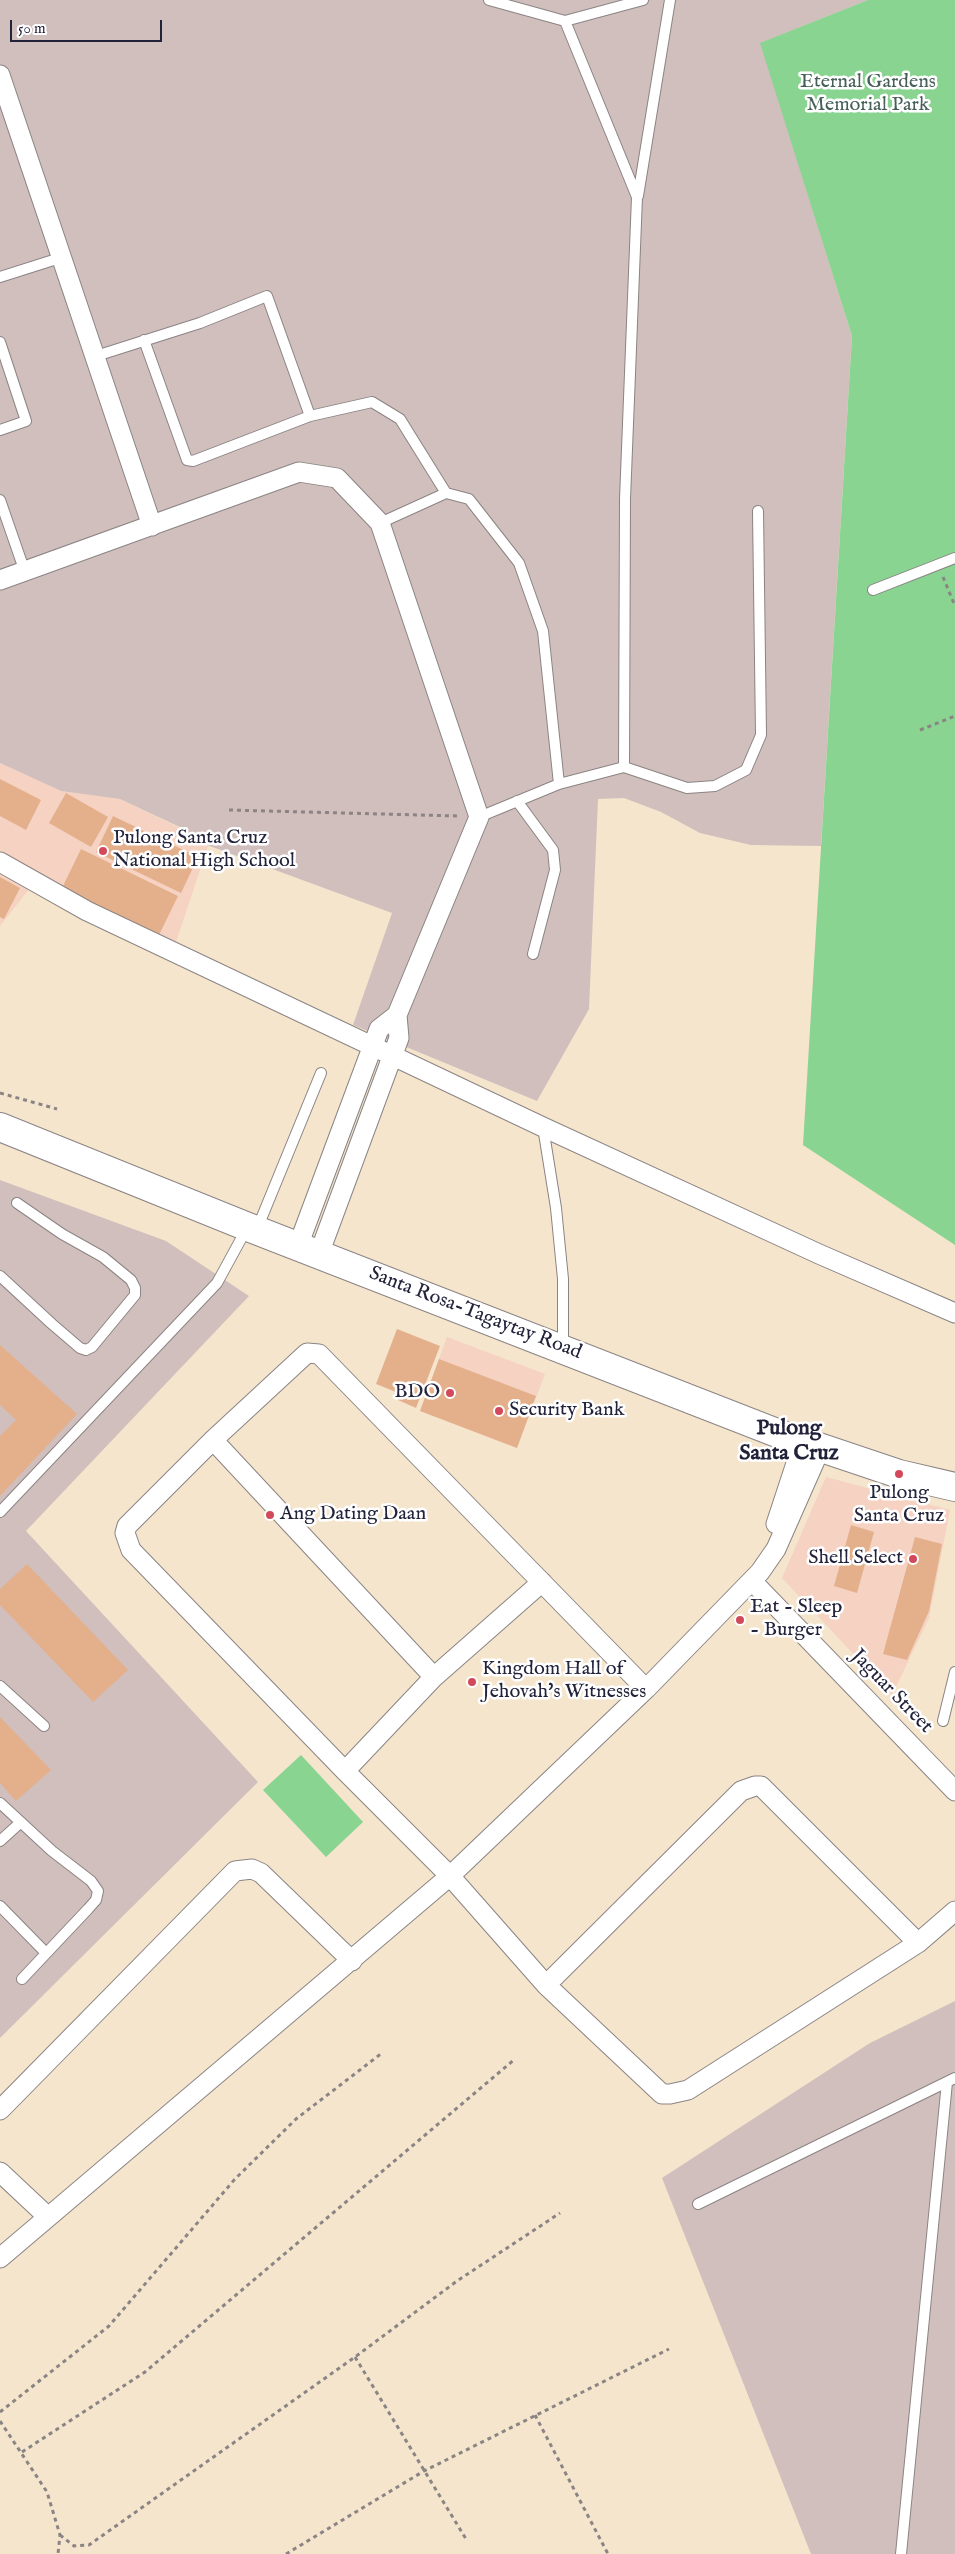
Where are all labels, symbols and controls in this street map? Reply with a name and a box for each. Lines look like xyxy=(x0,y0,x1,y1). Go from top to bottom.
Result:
scale bar xyxy=(12,10,165,42)
text: 50 m xyxy=(18,19,46,38)
park label: Eternal Gardens Memorial Park xyxy=(800,71,936,118)
place label: Pulong Santa Cruz National High School xyxy=(113,827,295,874)
marker: Pulong Santa Cruz National High School xyxy=(97,845,109,857)
street label: Santa Rosa-Tagaytay Road xyxy=(365,1262,585,1366)
place label: BDO xyxy=(394,1381,440,1405)
marker: BDO xyxy=(444,1387,456,1399)
place label: Security Bank xyxy=(509,1399,624,1423)
marker: Security Bank xyxy=(493,1405,505,1417)
district label: Pulong Santa Cruz xyxy=(739,1416,839,1468)
marker: Pulong Santa Cruz xyxy=(893,1468,905,1480)
place label: Pulong Santa Cruz xyxy=(854,1482,944,1529)
place label: Ang Dating Daan xyxy=(280,1503,426,1527)
marker: Ang Dating Daan xyxy=(264,1509,276,1521)
place label: Shell Select xyxy=(808,1547,903,1571)
marker: Shell Select xyxy=(907,1553,919,1565)
place label: Eat - Sleep - Burger xyxy=(750,1596,842,1643)
marker: Eat - Sleep - Burger xyxy=(734,1614,746,1626)
street label: Jaguar Street xyxy=(845,1645,937,1739)
place label: Kingdom Hall of Jehovah's Witnesses xyxy=(482,1658,646,1705)
marker: Kingdom Hall of Jehovah's Witnesses xyxy=(466,1676,478,1688)

